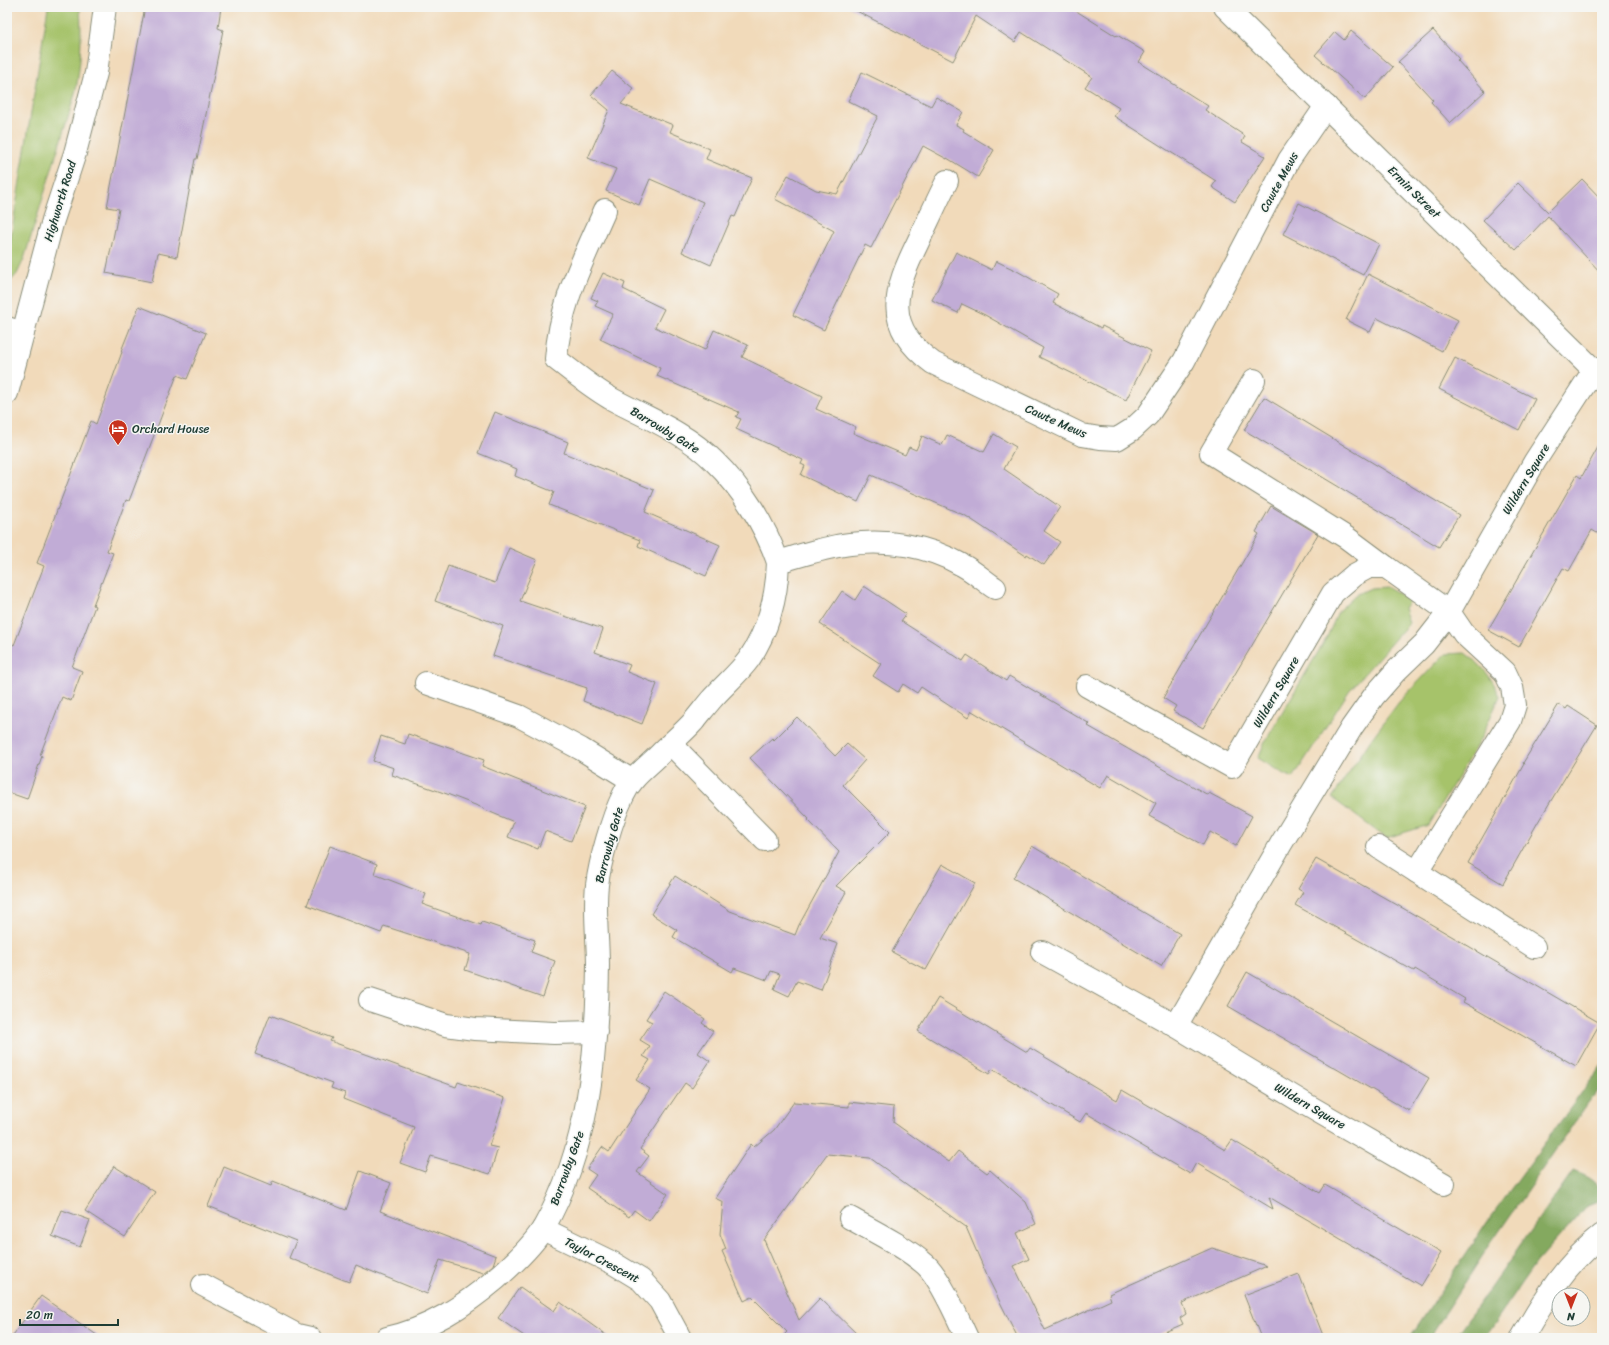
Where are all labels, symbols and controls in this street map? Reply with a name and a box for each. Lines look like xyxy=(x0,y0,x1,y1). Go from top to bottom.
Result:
street label: Cawte Mews xyxy=(1253,147,1305,216)
street label: Highworth Road xyxy=(37,156,83,244)
street label: Ermin Street xyxy=(1382,160,1447,225)
street label: Cawte Mews xyxy=(1021,397,1091,445)
street label: Barrowby Gate xyxy=(626,400,704,460)
hotel icon: Orchard House xyxy=(107,418,129,446)
place label: Orchard House xyxy=(132,418,209,440)
street label: Wildern Square xyxy=(1496,439,1556,519)
street label: Wildern Square xyxy=(1246,652,1306,732)
street label: Barrowby Gate xyxy=(588,804,630,886)
street label: Wildern Square xyxy=(1270,1076,1350,1136)
street label: Barrowby Gate xyxy=(543,1127,591,1209)
street label: Taylor Crescent xyxy=(560,1231,644,1289)
north arrow xyxy=(1551,1287,1591,1327)
scale bar xyxy=(20,1301,118,1327)
text: 20 m xyxy=(26,1304,53,1326)
text: N xyxy=(1567,1307,1576,1326)

